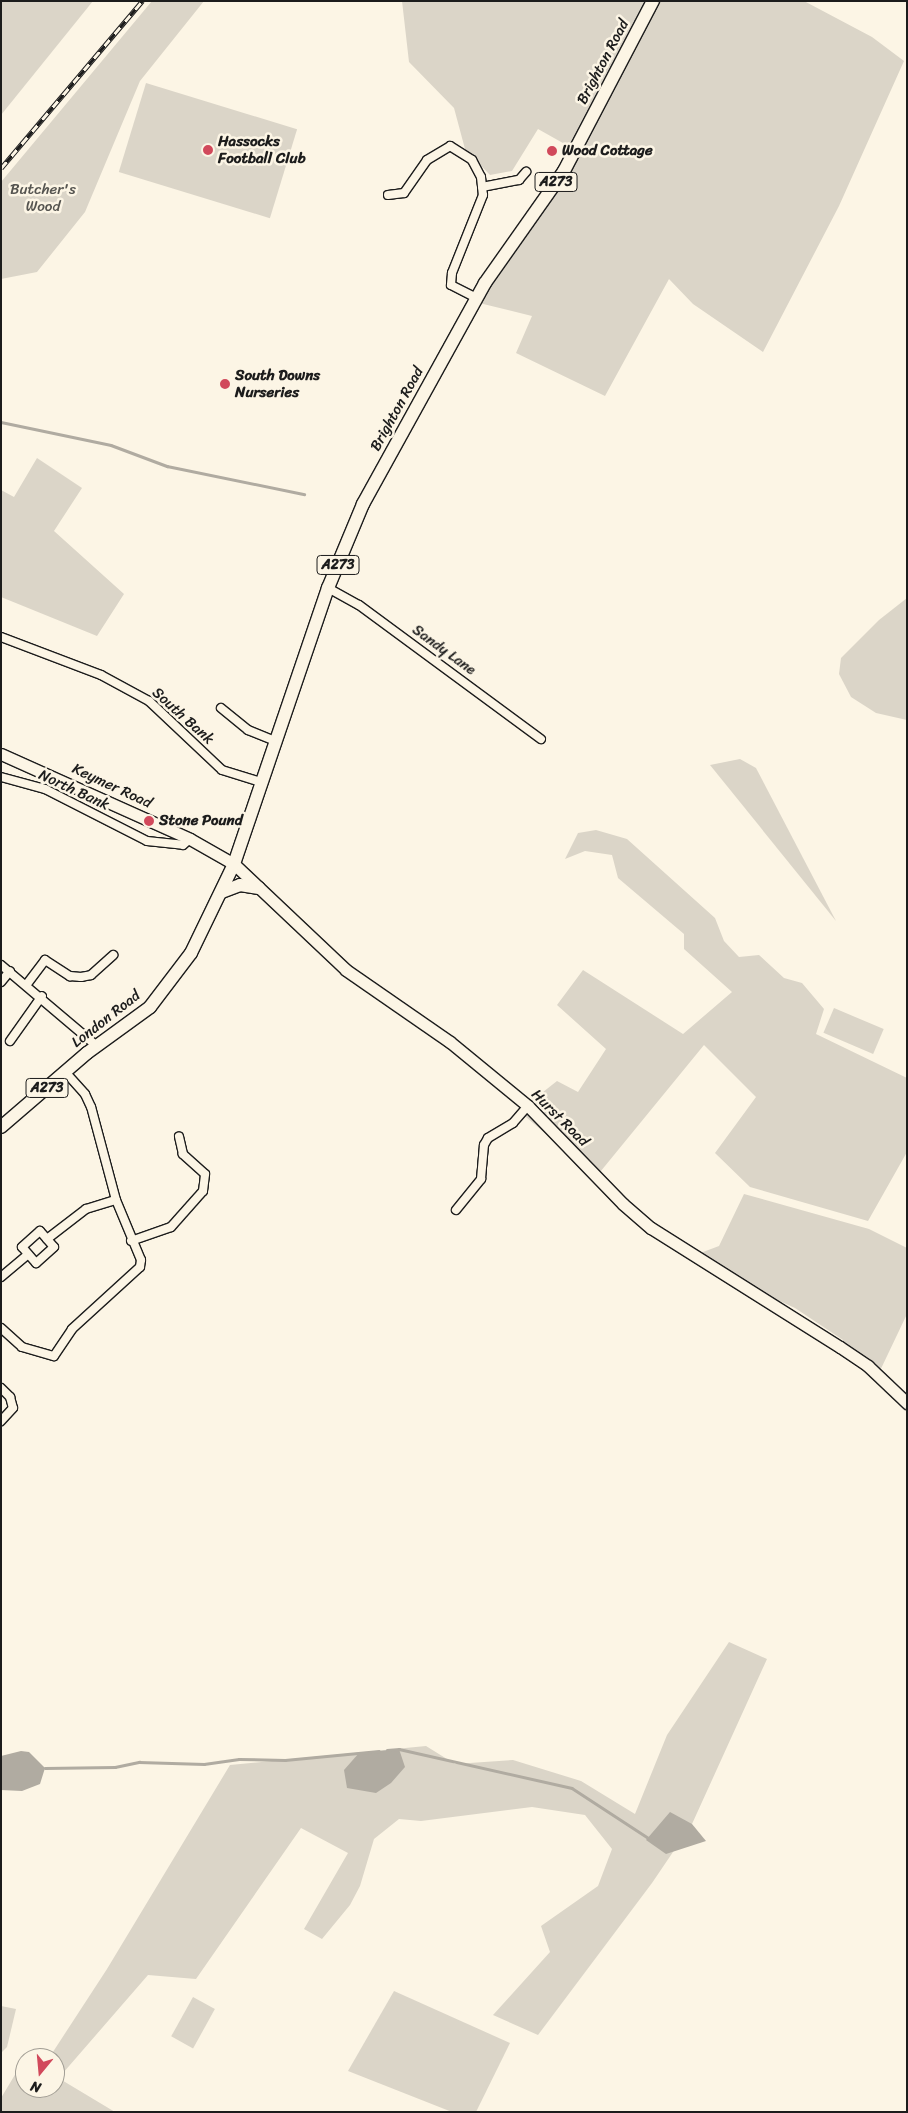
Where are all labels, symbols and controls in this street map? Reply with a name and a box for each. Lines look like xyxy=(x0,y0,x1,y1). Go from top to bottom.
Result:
street label: Brighton Road xyxy=(573,16,633,108)
place label: Hassocks Football Club xyxy=(218,132,306,167)
place label: Wood Cottage xyxy=(562,142,652,160)
marker: Hassocks Football Club xyxy=(202,144,214,156)
marker: Wood Cottage xyxy=(546,145,558,157)
road number: A273 xyxy=(534,170,578,193)
park label: Butcher's Wood xyxy=(10,180,76,215)
street label: Brighton Road xyxy=(366,364,428,454)
place label: South Downs Nurseries xyxy=(235,366,320,401)
marker: South Downs Nurseries xyxy=(219,378,231,390)
road number: A273 xyxy=(316,554,360,576)
street label: Sandy Lane xyxy=(408,621,480,679)
street label: South Bank xyxy=(149,684,217,748)
street label: Keymer Road xyxy=(69,760,155,812)
street label: North Bank xyxy=(36,766,112,814)
place label: Stone Pound xyxy=(159,812,243,830)
marker: Stone Pound xyxy=(143,815,155,827)
street label: London Road xyxy=(68,987,144,1051)
road number: A273 xyxy=(24,1076,70,1100)
street label: Hurst Road xyxy=(528,1086,592,1150)
north arrow xyxy=(15,2048,65,2098)
text: N xyxy=(27,2073,44,2100)

